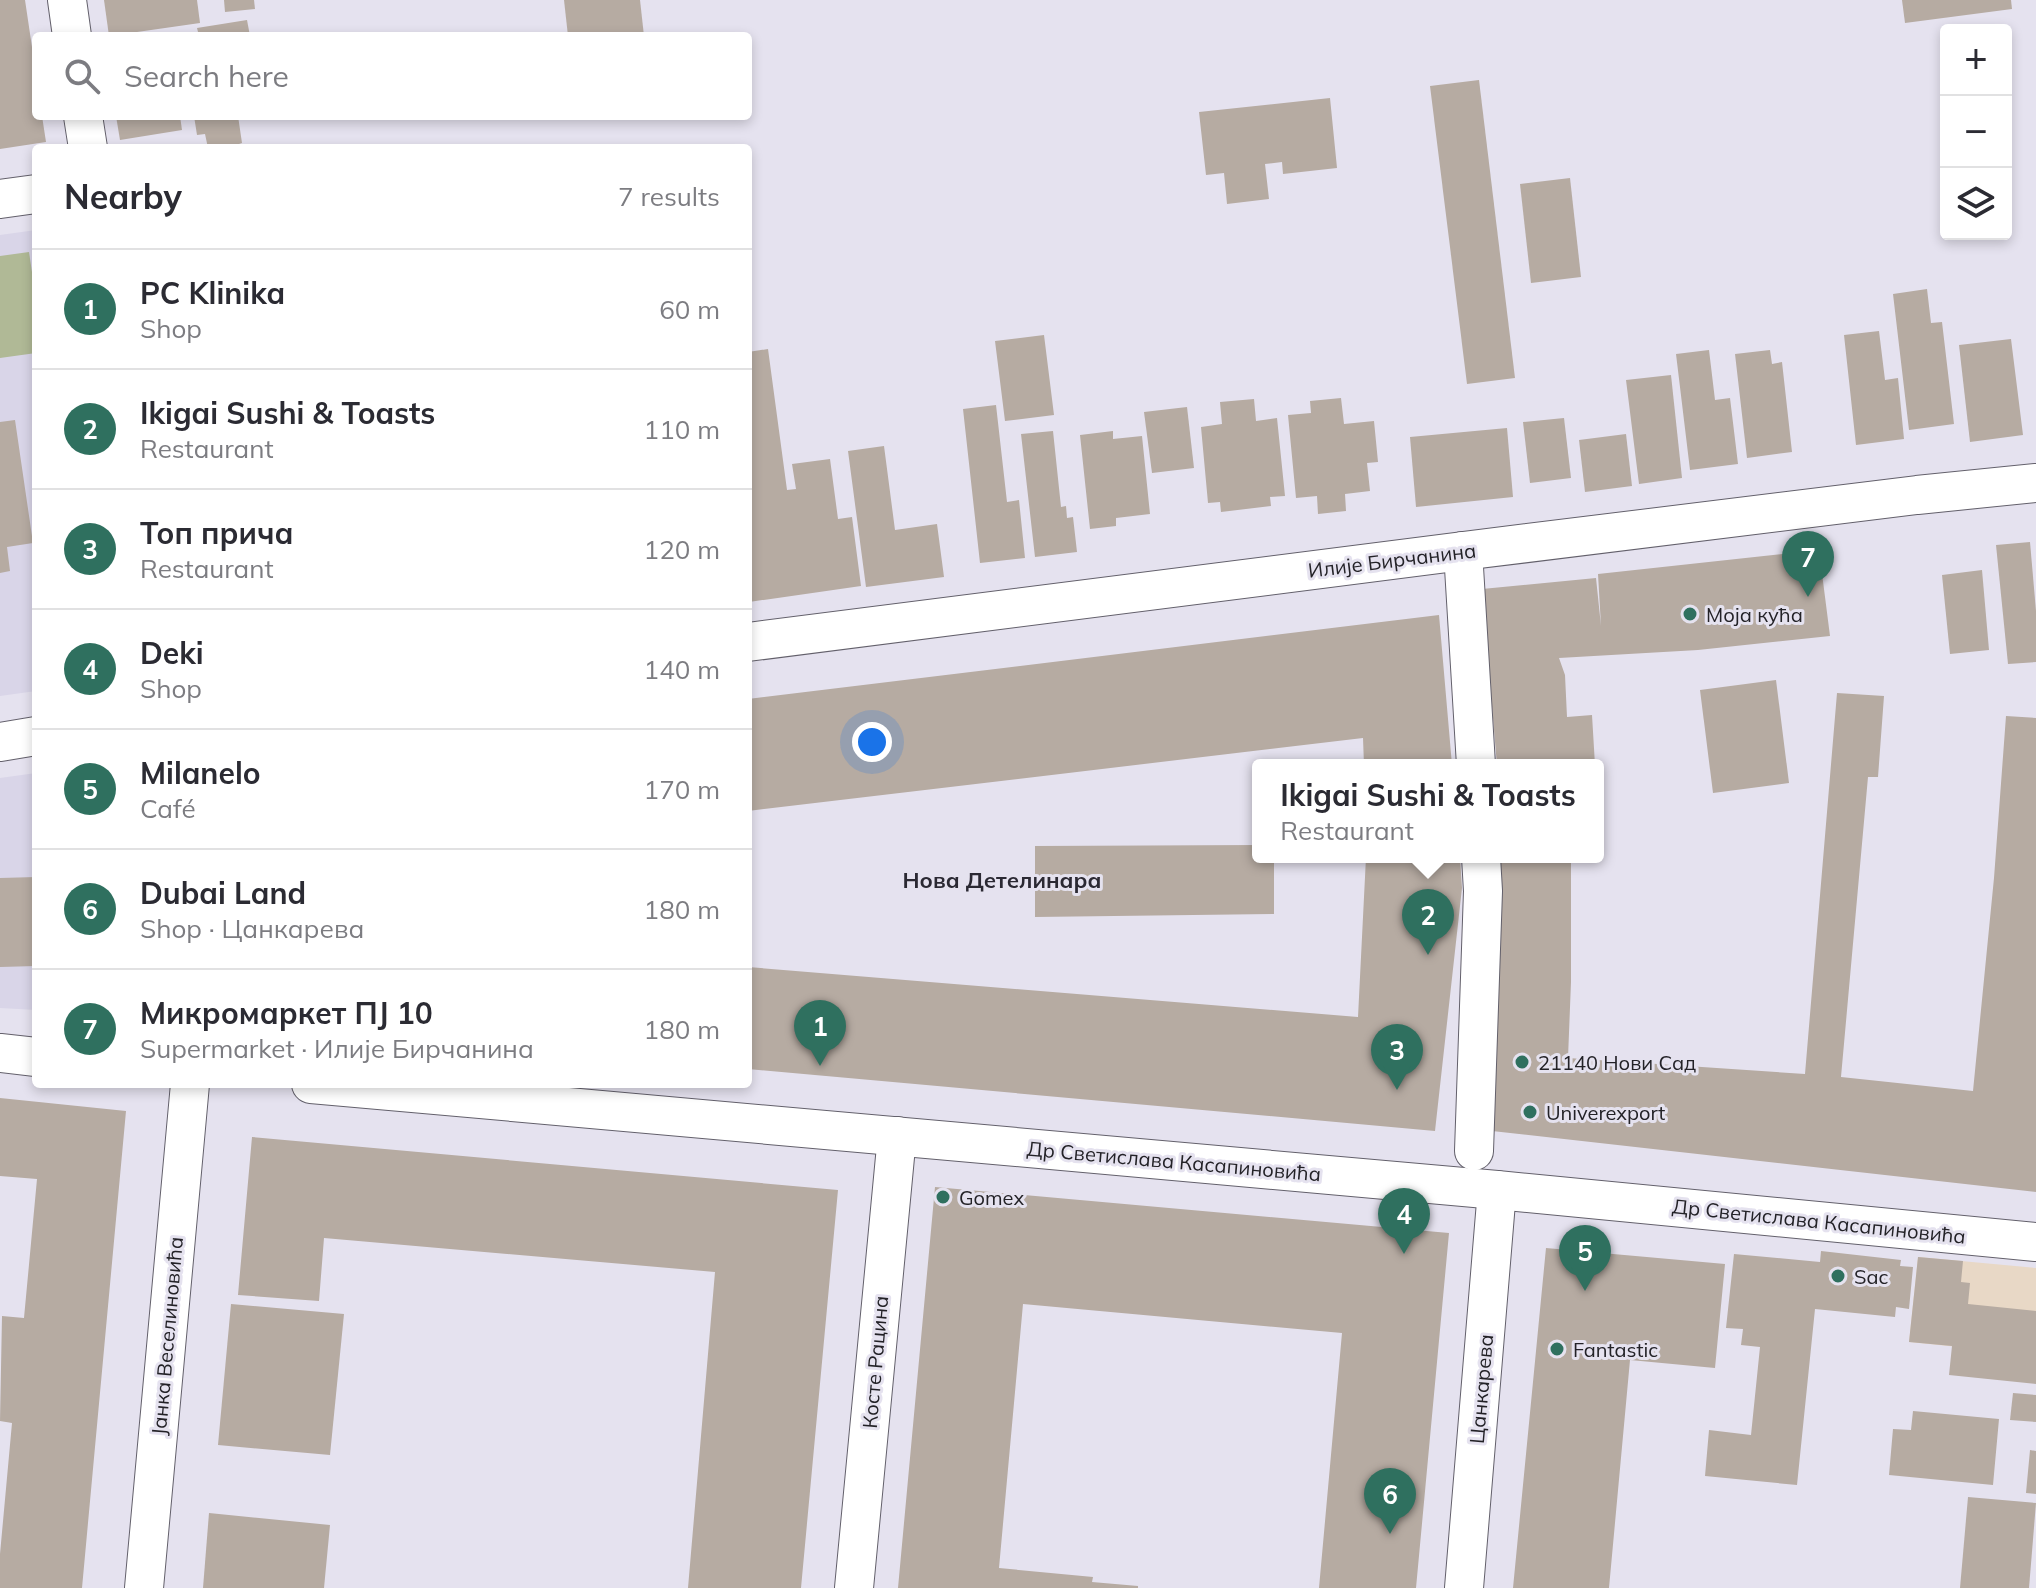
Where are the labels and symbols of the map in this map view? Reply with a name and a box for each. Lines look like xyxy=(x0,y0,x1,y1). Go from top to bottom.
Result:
pin: 7 xyxy=(1782,531,1834,597)
street label: Илије Бирчанина xyxy=(1307,537,1477,583)
place label: Моја кућа xyxy=(1706,602,1803,627)
marker: Моја кућа xyxy=(1681,605,1699,623)
your location xyxy=(852,722,892,762)
district label: Нова Детелинара xyxy=(903,866,1101,894)
pin: 2 xyxy=(1402,889,1454,955)
pin: 1 xyxy=(794,1000,846,1066)
pin: 3 xyxy=(1371,1024,1423,1090)
place label: 21140 Нови Сад xyxy=(1538,1050,1696,1075)
marker: 21140 Нови Сад xyxy=(1513,1053,1531,1071)
place label: Univerexport xyxy=(1546,1100,1665,1125)
marker: Univerexport xyxy=(1521,1103,1539,1121)
street label: Др Светислава Касапиновића xyxy=(1026,1136,1322,1186)
place label: Gomex xyxy=(959,1185,1024,1210)
marker: Gomex xyxy=(934,1188,952,1206)
pin: 4 xyxy=(1378,1188,1430,1254)
street label: Др Светислава Касапиновића xyxy=(1671,1193,1967,1249)
pin: 5 xyxy=(1559,1225,1611,1291)
street label: Јанка Веселиновића xyxy=(146,1236,188,1436)
place label: Sac xyxy=(1854,1264,1888,1289)
marker: Sac xyxy=(1829,1267,1847,1285)
street label: Косте Рацина xyxy=(857,1294,893,1430)
street label: Цанкарева xyxy=(1464,1333,1498,1445)
place label: Fantastic xyxy=(1573,1337,1658,1362)
marker: Fantastic xyxy=(1548,1340,1566,1358)
pin: 6 xyxy=(1364,1468,1416,1534)

